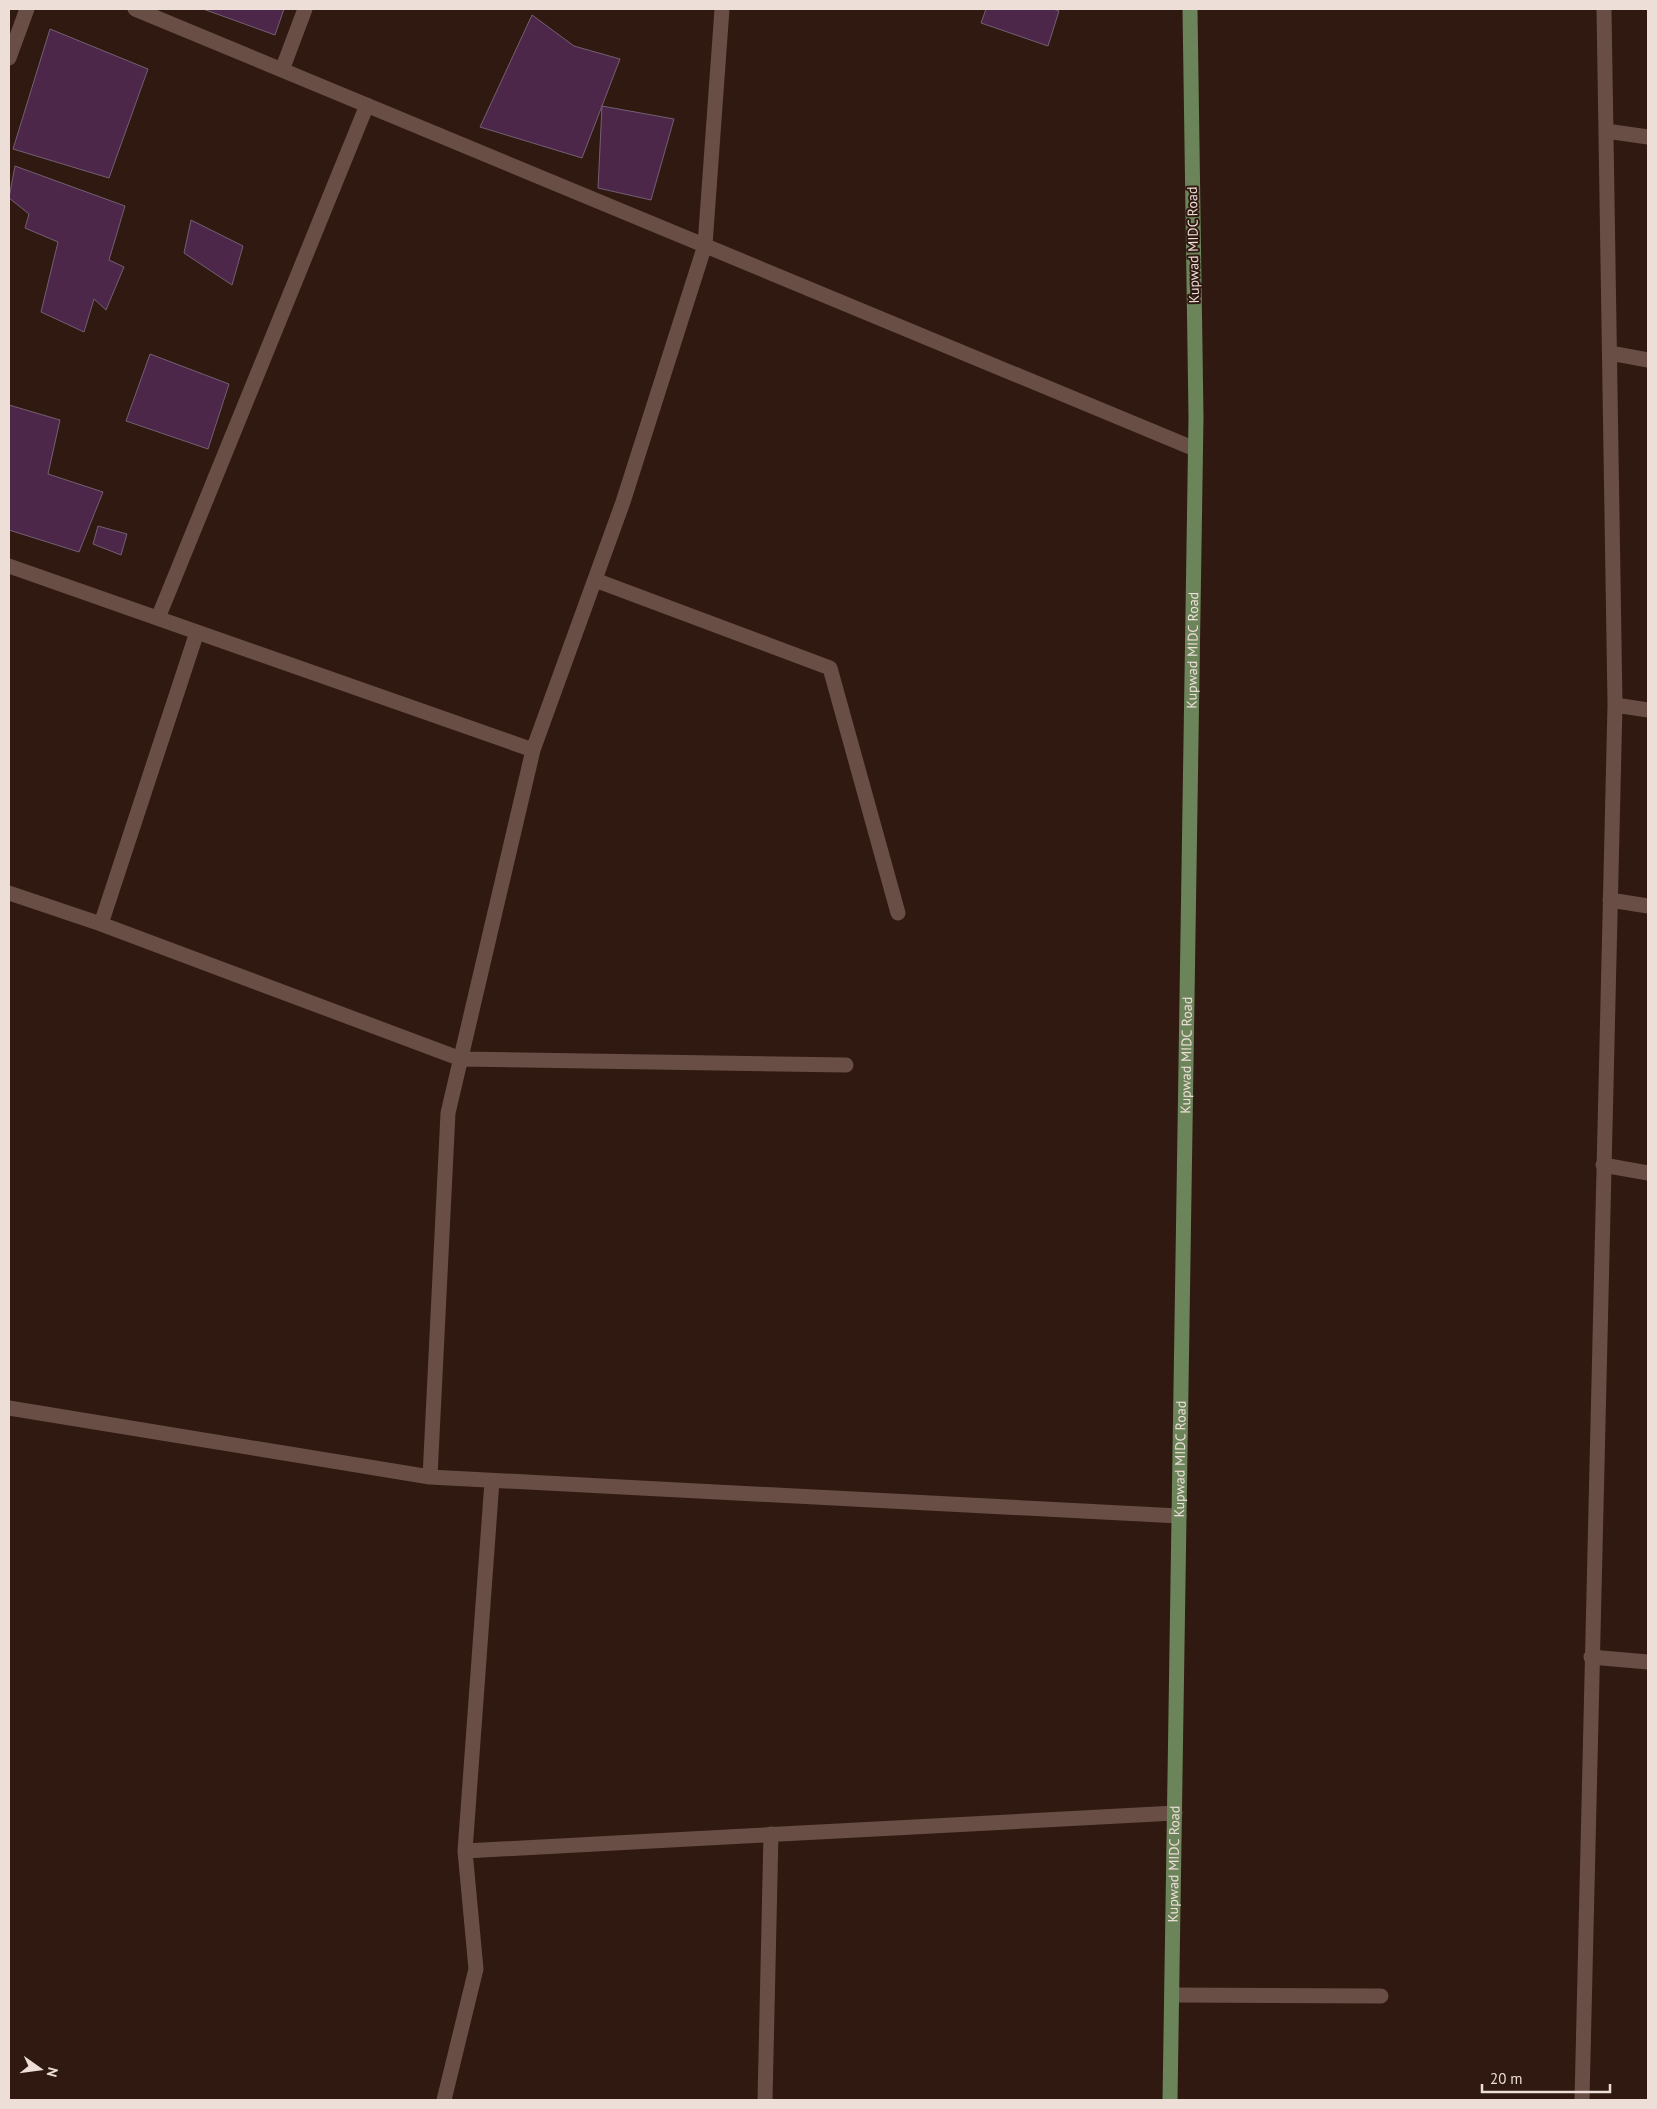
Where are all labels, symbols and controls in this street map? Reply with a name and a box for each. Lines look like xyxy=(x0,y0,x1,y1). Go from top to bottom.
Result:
street label: Kupwad MIDC Road xyxy=(1183,186,1203,304)
street label: Kupwad MIDC Road xyxy=(1182,592,1202,709)
street label: Kupwad MIDC Road xyxy=(1176,997,1196,1114)
street label: Kupwad MIDC Road xyxy=(1170,1401,1190,1518)
street label: Kupwad MIDC Road xyxy=(1164,1805,1184,1923)
north arrow xyxy=(15,2044,65,2094)
scale bar xyxy=(1482,2062,1610,2094)
text: N xyxy=(43,2066,62,2079)
text: 20 m xyxy=(1490,2069,1523,2088)

